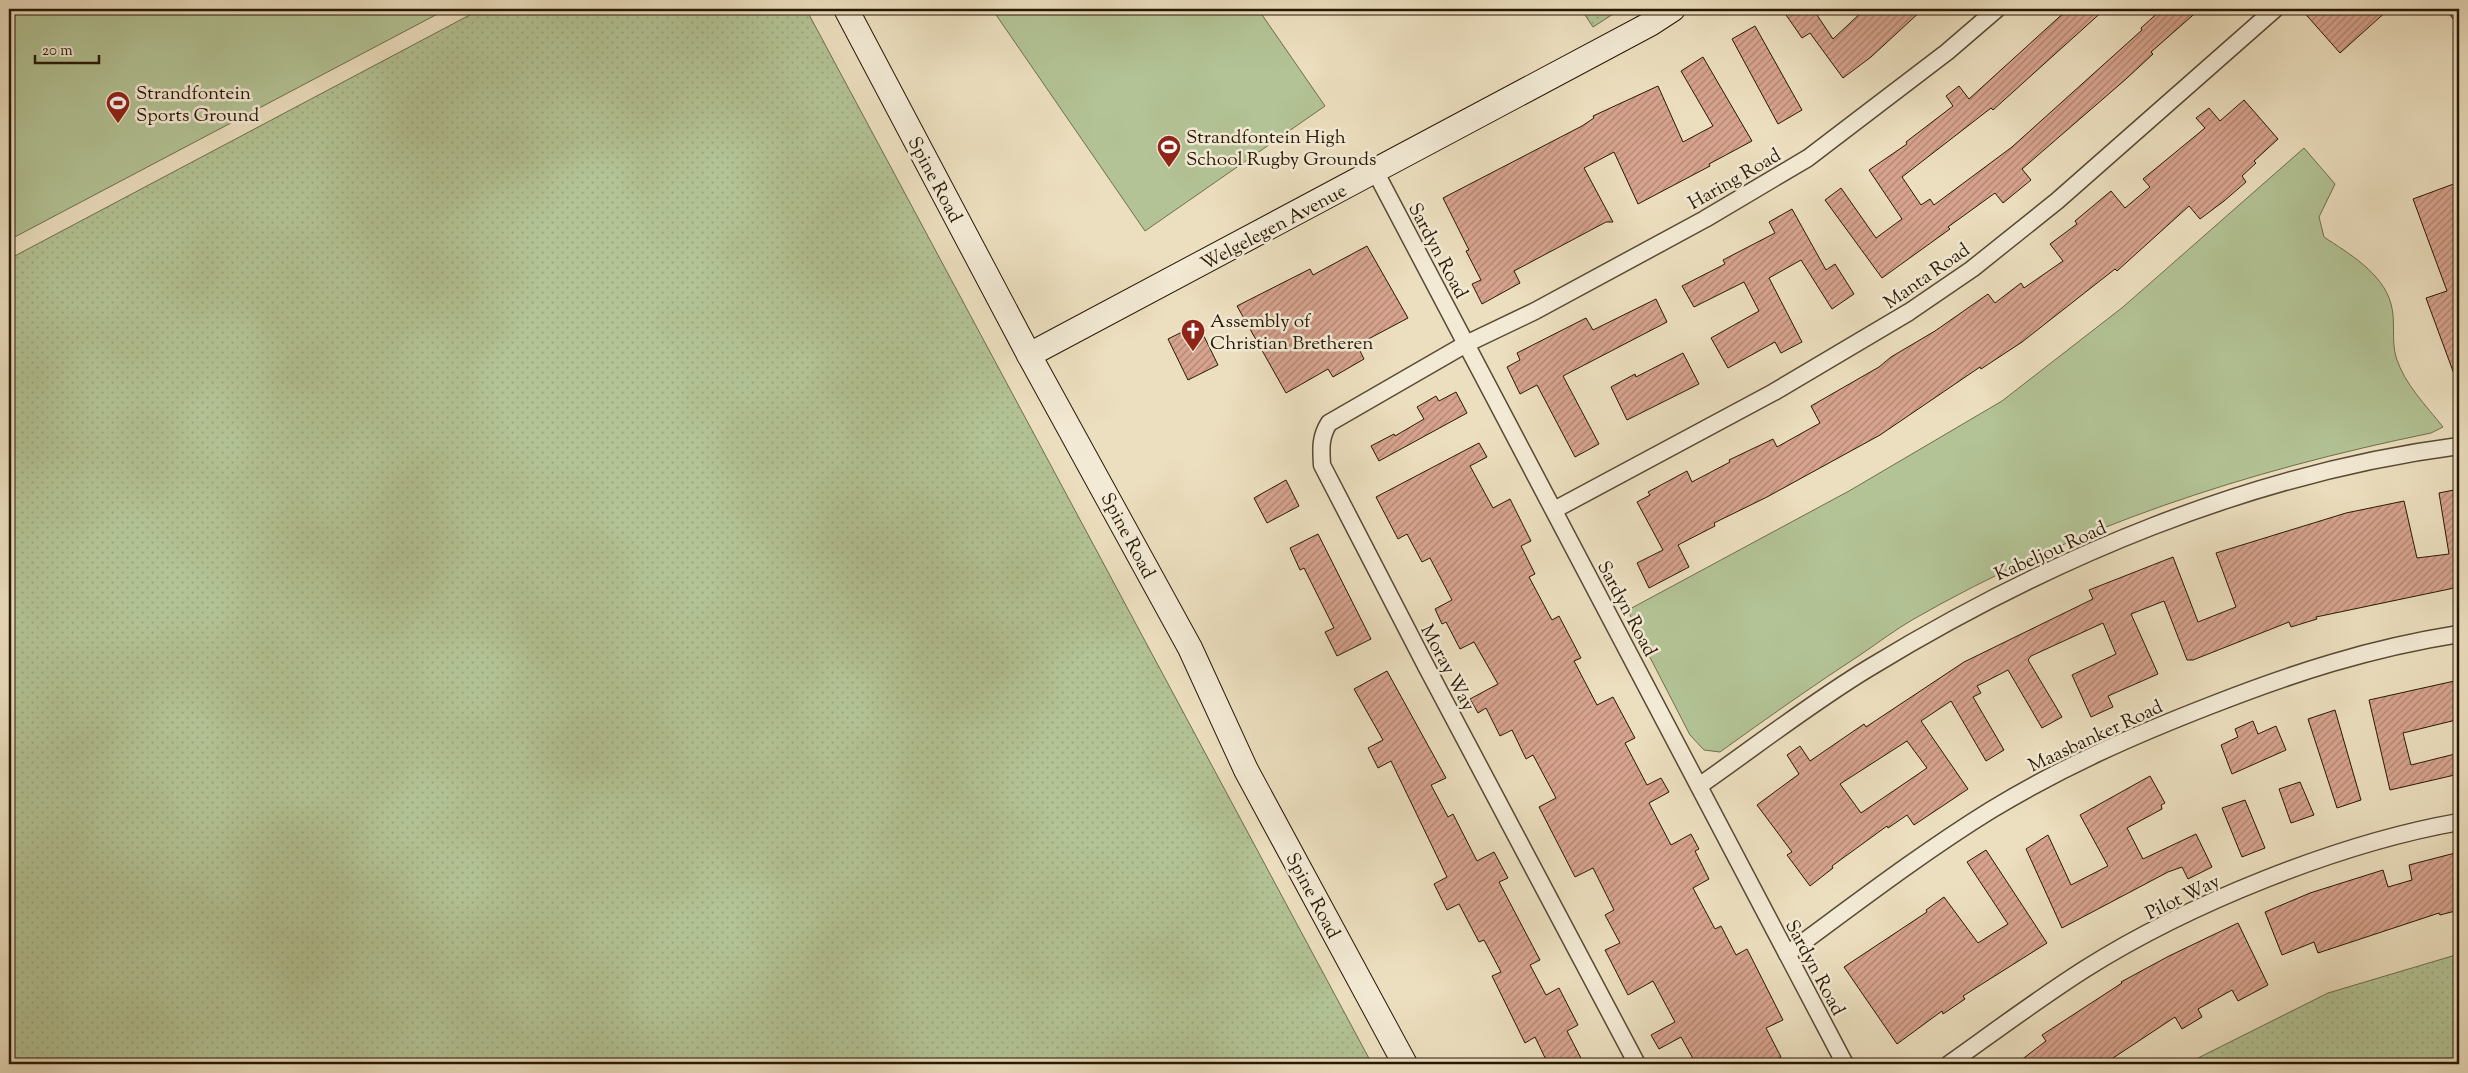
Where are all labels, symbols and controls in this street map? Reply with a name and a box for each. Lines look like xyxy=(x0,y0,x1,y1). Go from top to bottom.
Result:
scale bar xyxy=(35,32,99,64)
text: 20 m xyxy=(42,41,73,62)
place label: Strandfontein Sports Ground xyxy=(136,81,259,130)
sports icon: Strandfontein Sports Ground xyxy=(105,90,131,124)
place label: Strandfontein High School Rugby Grounds xyxy=(1186,125,1377,174)
street label: Spine Road xyxy=(900,132,968,228)
sports icon: Strandfontein High School Rugby Grounds xyxy=(1156,134,1182,168)
street label: Haring Road xyxy=(1684,143,1787,218)
street label: Welgelegen Avenue xyxy=(1196,178,1352,278)
street label: Sardyn Road xyxy=(1400,199,1473,304)
street label: Manta Road xyxy=(1879,237,1976,317)
place label: Assembly of Christian Bretheren xyxy=(1210,309,1374,358)
church icon: Assembly of Christian Bretheren xyxy=(1180,318,1206,352)
street label: Spine Road xyxy=(1093,488,1161,584)
street label: Kabeljou Road xyxy=(1991,515,2112,589)
street label: Sardyn Road xyxy=(1589,557,1662,662)
street label: Moray Way xyxy=(1413,620,1481,717)
street label: Maasbanker Road xyxy=(2024,694,2168,780)
street label: Spine Road xyxy=(1278,848,1346,944)
street label: Pilot Way xyxy=(2141,868,2225,928)
street label: Sardyn Road xyxy=(1777,916,1850,1021)

